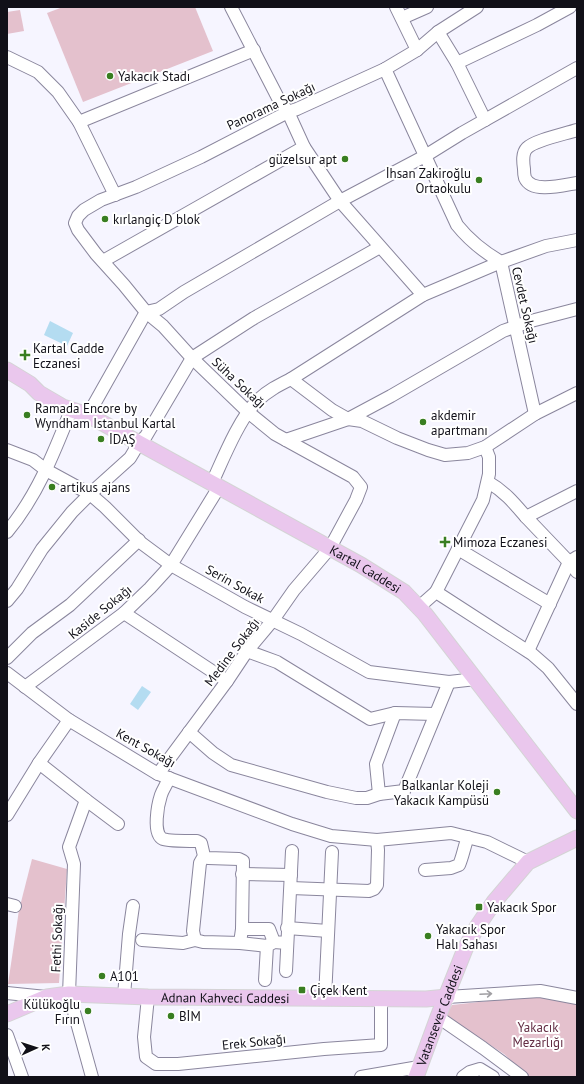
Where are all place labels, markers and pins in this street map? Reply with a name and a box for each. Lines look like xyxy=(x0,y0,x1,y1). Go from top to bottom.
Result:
place label: Yakacık Stadı xyxy=(118,68,190,85)
marker: Yakacık Stadı xyxy=(105,71,115,81)
place label: güzelsur apt xyxy=(269,151,338,168)
marker: güzelsur apt xyxy=(340,154,350,164)
place label: İhsan Zakiroğlu Ortaokulu xyxy=(386,165,471,197)
marker: İhsan Zakiroğlu Ortaokulu xyxy=(474,175,484,185)
place label: kırlangiç D blok xyxy=(113,211,201,228)
marker: kırlangiç D blok xyxy=(100,214,110,224)
place label: Kartal Cadde Eczanesi xyxy=(33,340,104,372)
marker: Kartal Cadde Eczanesi xyxy=(20,350,30,360)
place label: Ramada Encore by Wyndham Istanbul Kartal xyxy=(35,400,176,432)
place label: akdemir apartmanı xyxy=(431,407,488,439)
marker: Ramada Encore by Wyndham Istanbul Kartal xyxy=(22,410,32,420)
marker: akdemir apartmanı xyxy=(418,417,428,427)
place label: İDAŞ xyxy=(109,431,136,448)
marker: İDAŞ xyxy=(96,434,106,444)
place label: artikus ajans xyxy=(60,479,130,496)
marker: artikus ajans xyxy=(47,482,57,492)
place label: Mimoza Eczanesi xyxy=(453,534,547,551)
marker: Mimoza Eczanesi xyxy=(440,537,450,547)
place label: Balkanlar Koleji Yakacık Kampüsü xyxy=(394,777,489,809)
marker: Balkanlar Koleji Yakacık Kampüsü xyxy=(492,787,502,797)
place label: Yakacık Spor xyxy=(487,899,557,916)
marker: Yakacık Spor xyxy=(474,902,484,912)
place label: Yakacık Spor Halı Sahası xyxy=(436,921,506,953)
marker: Yakacık Spor Halı Sahası xyxy=(423,931,433,941)
place label: A101 xyxy=(110,968,139,985)
marker: A101 xyxy=(97,971,107,981)
place label: Çi̇çek Kent xyxy=(310,982,368,999)
marker: Çi̇çek Kent xyxy=(297,985,307,995)
place label: Külükoğlu Fırın xyxy=(23,996,80,1028)
marker: Külükoğlu Fırın xyxy=(83,1006,93,1016)
place label: BİM xyxy=(179,1008,201,1025)
marker: BİM xyxy=(166,1011,176,1021)

